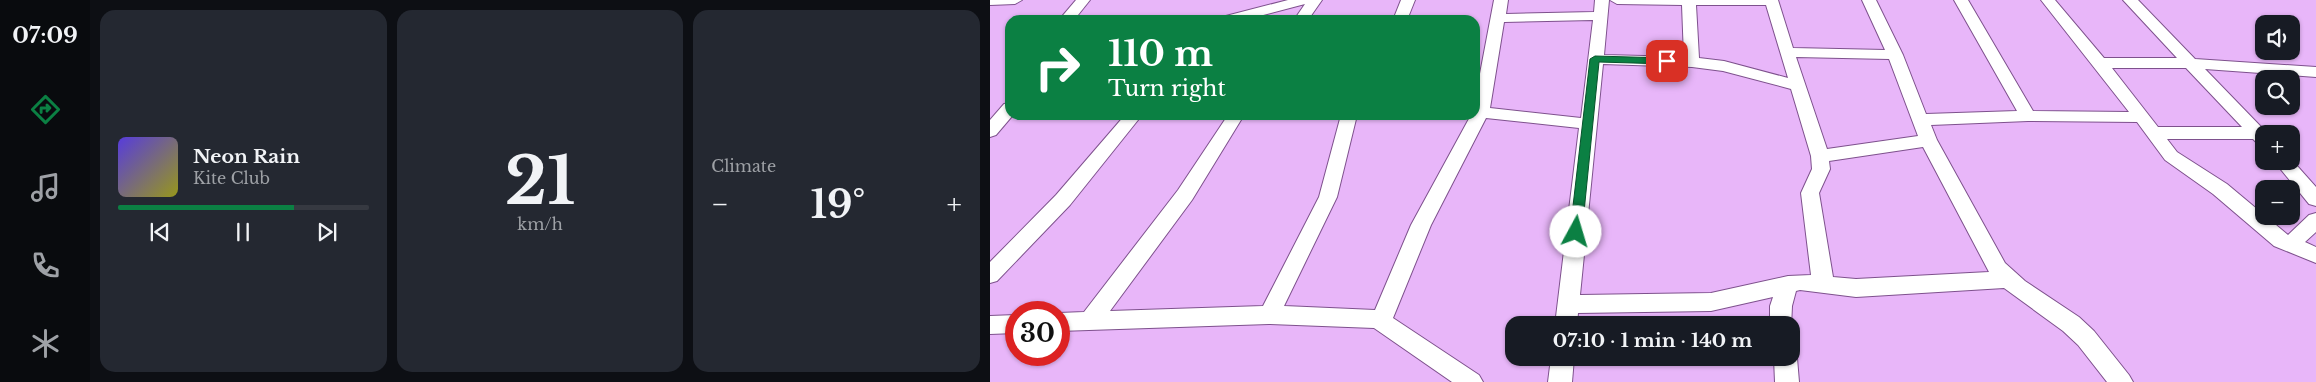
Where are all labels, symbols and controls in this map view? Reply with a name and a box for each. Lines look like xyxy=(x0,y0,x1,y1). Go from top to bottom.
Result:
map controls xyxy=(2255,15,2300,225)
button: sound xyxy=(2255,15,2300,60)
text: 07:09 xyxy=(12,22,78,49)
text: 110 m xyxy=(1108,32,1213,75)
icon: right xyxy=(1025,35,1090,100)
pin xyxy=(1646,40,1688,82)
icon: arrive xyxy=(1653,47,1681,75)
button: search xyxy=(2255,70,2300,115)
text: Turn right xyxy=(1108,75,1226,102)
icon: directions xyxy=(28,92,63,127)
button: + xyxy=(2255,125,2300,170)
text: 21 xyxy=(505,141,575,222)
text: Neon Rain xyxy=(193,145,300,168)
text: Climate xyxy=(711,156,776,176)
text: Kite Club xyxy=(193,168,270,188)
icon: music xyxy=(28,170,63,205)
button: − xyxy=(2255,180,2300,225)
text: 19° xyxy=(810,181,865,228)
text: − xyxy=(711,187,729,222)
text: + xyxy=(947,187,962,222)
position arrow xyxy=(1549,205,1601,257)
text: km/h xyxy=(517,214,563,234)
icon: previous xyxy=(146,218,174,246)
icon: pause xyxy=(229,218,257,246)
icon: next xyxy=(313,218,341,246)
icon: phone xyxy=(28,248,63,283)
speed limit sign: 30 xyxy=(1005,301,1070,366)
icon: climate xyxy=(28,326,63,361)
text: 07:10 · 1 min · 140 m xyxy=(1553,329,1752,352)

